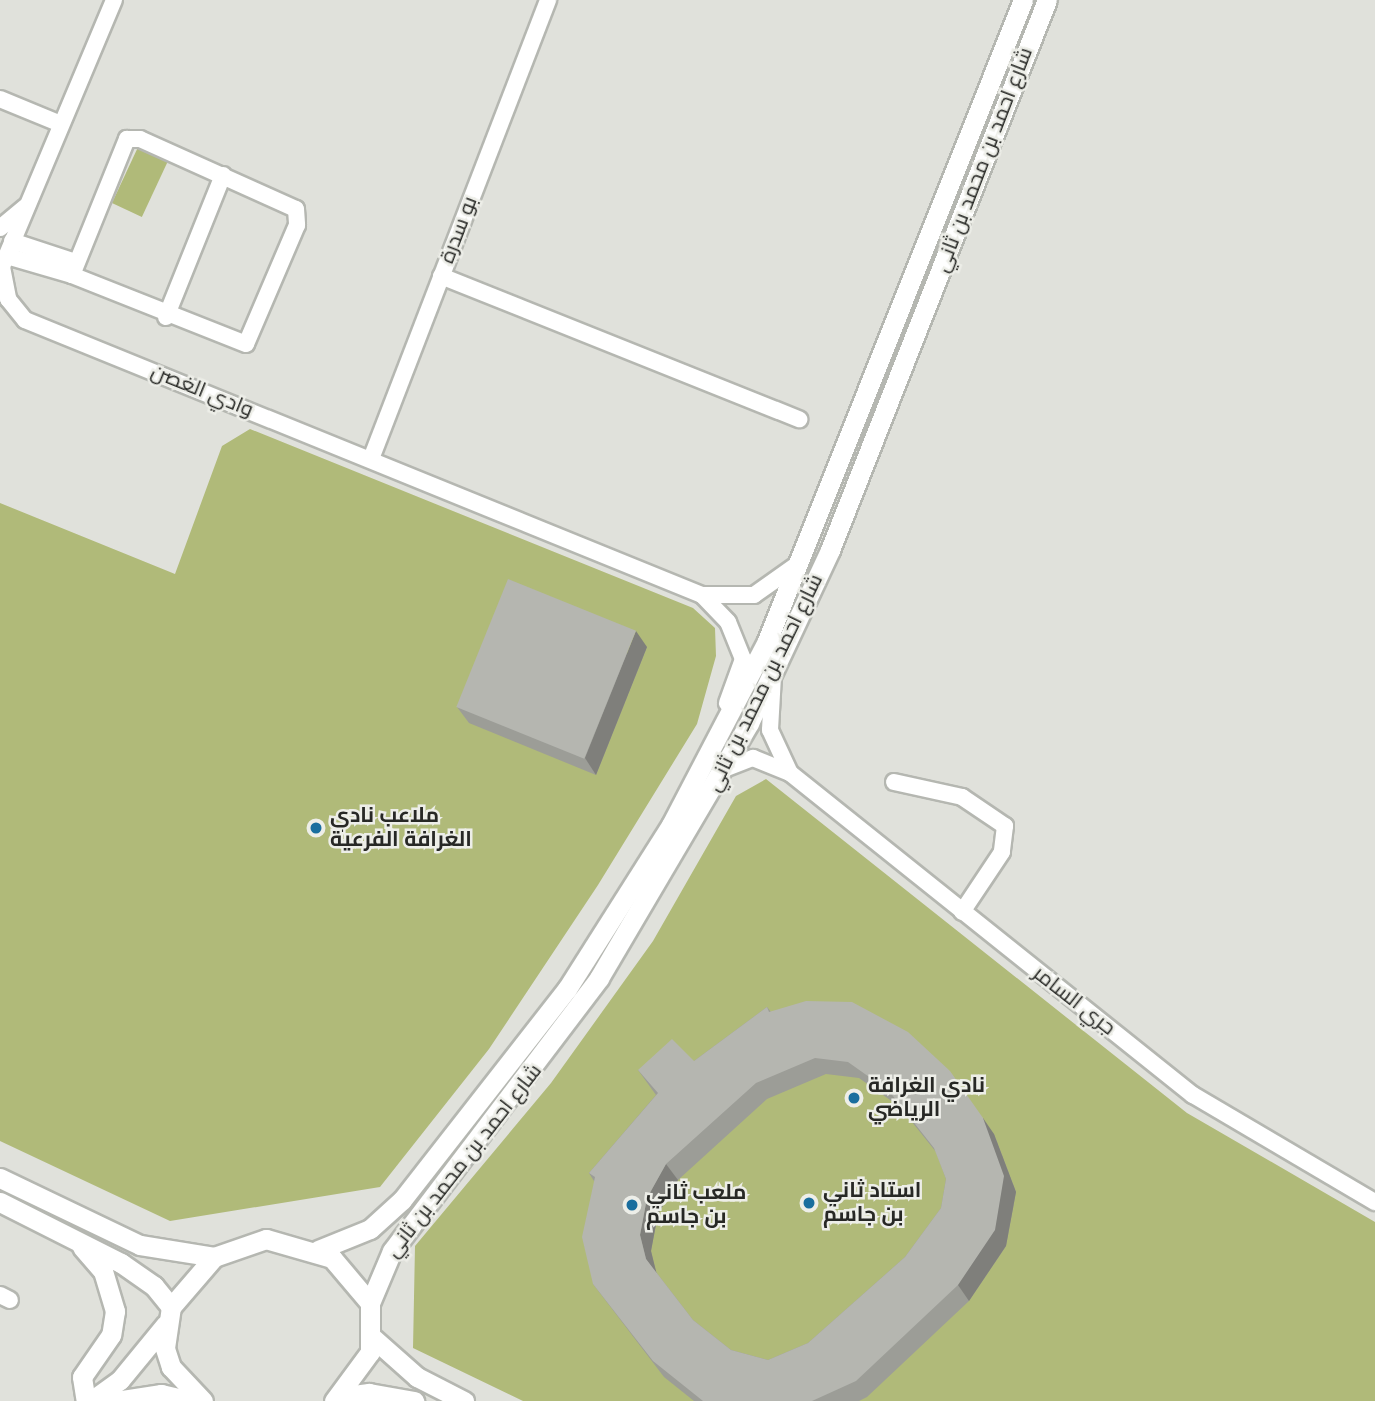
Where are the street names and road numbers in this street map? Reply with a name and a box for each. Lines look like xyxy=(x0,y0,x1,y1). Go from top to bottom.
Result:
street label: شارع احمد بن محمد بن ثاني xyxy=(929,44,1039,276)
street label: بو سدرة xyxy=(435,193,483,267)
street label: وادي الغصن xyxy=(147,359,257,423)
street label: شارع احمد بن محمد بن ثاني xyxy=(701,570,829,796)
street label: جري السامر xyxy=(1028,961,1120,1041)
street label: شارع احمد بن محمد بن ثاني xyxy=(381,1059,547,1263)

